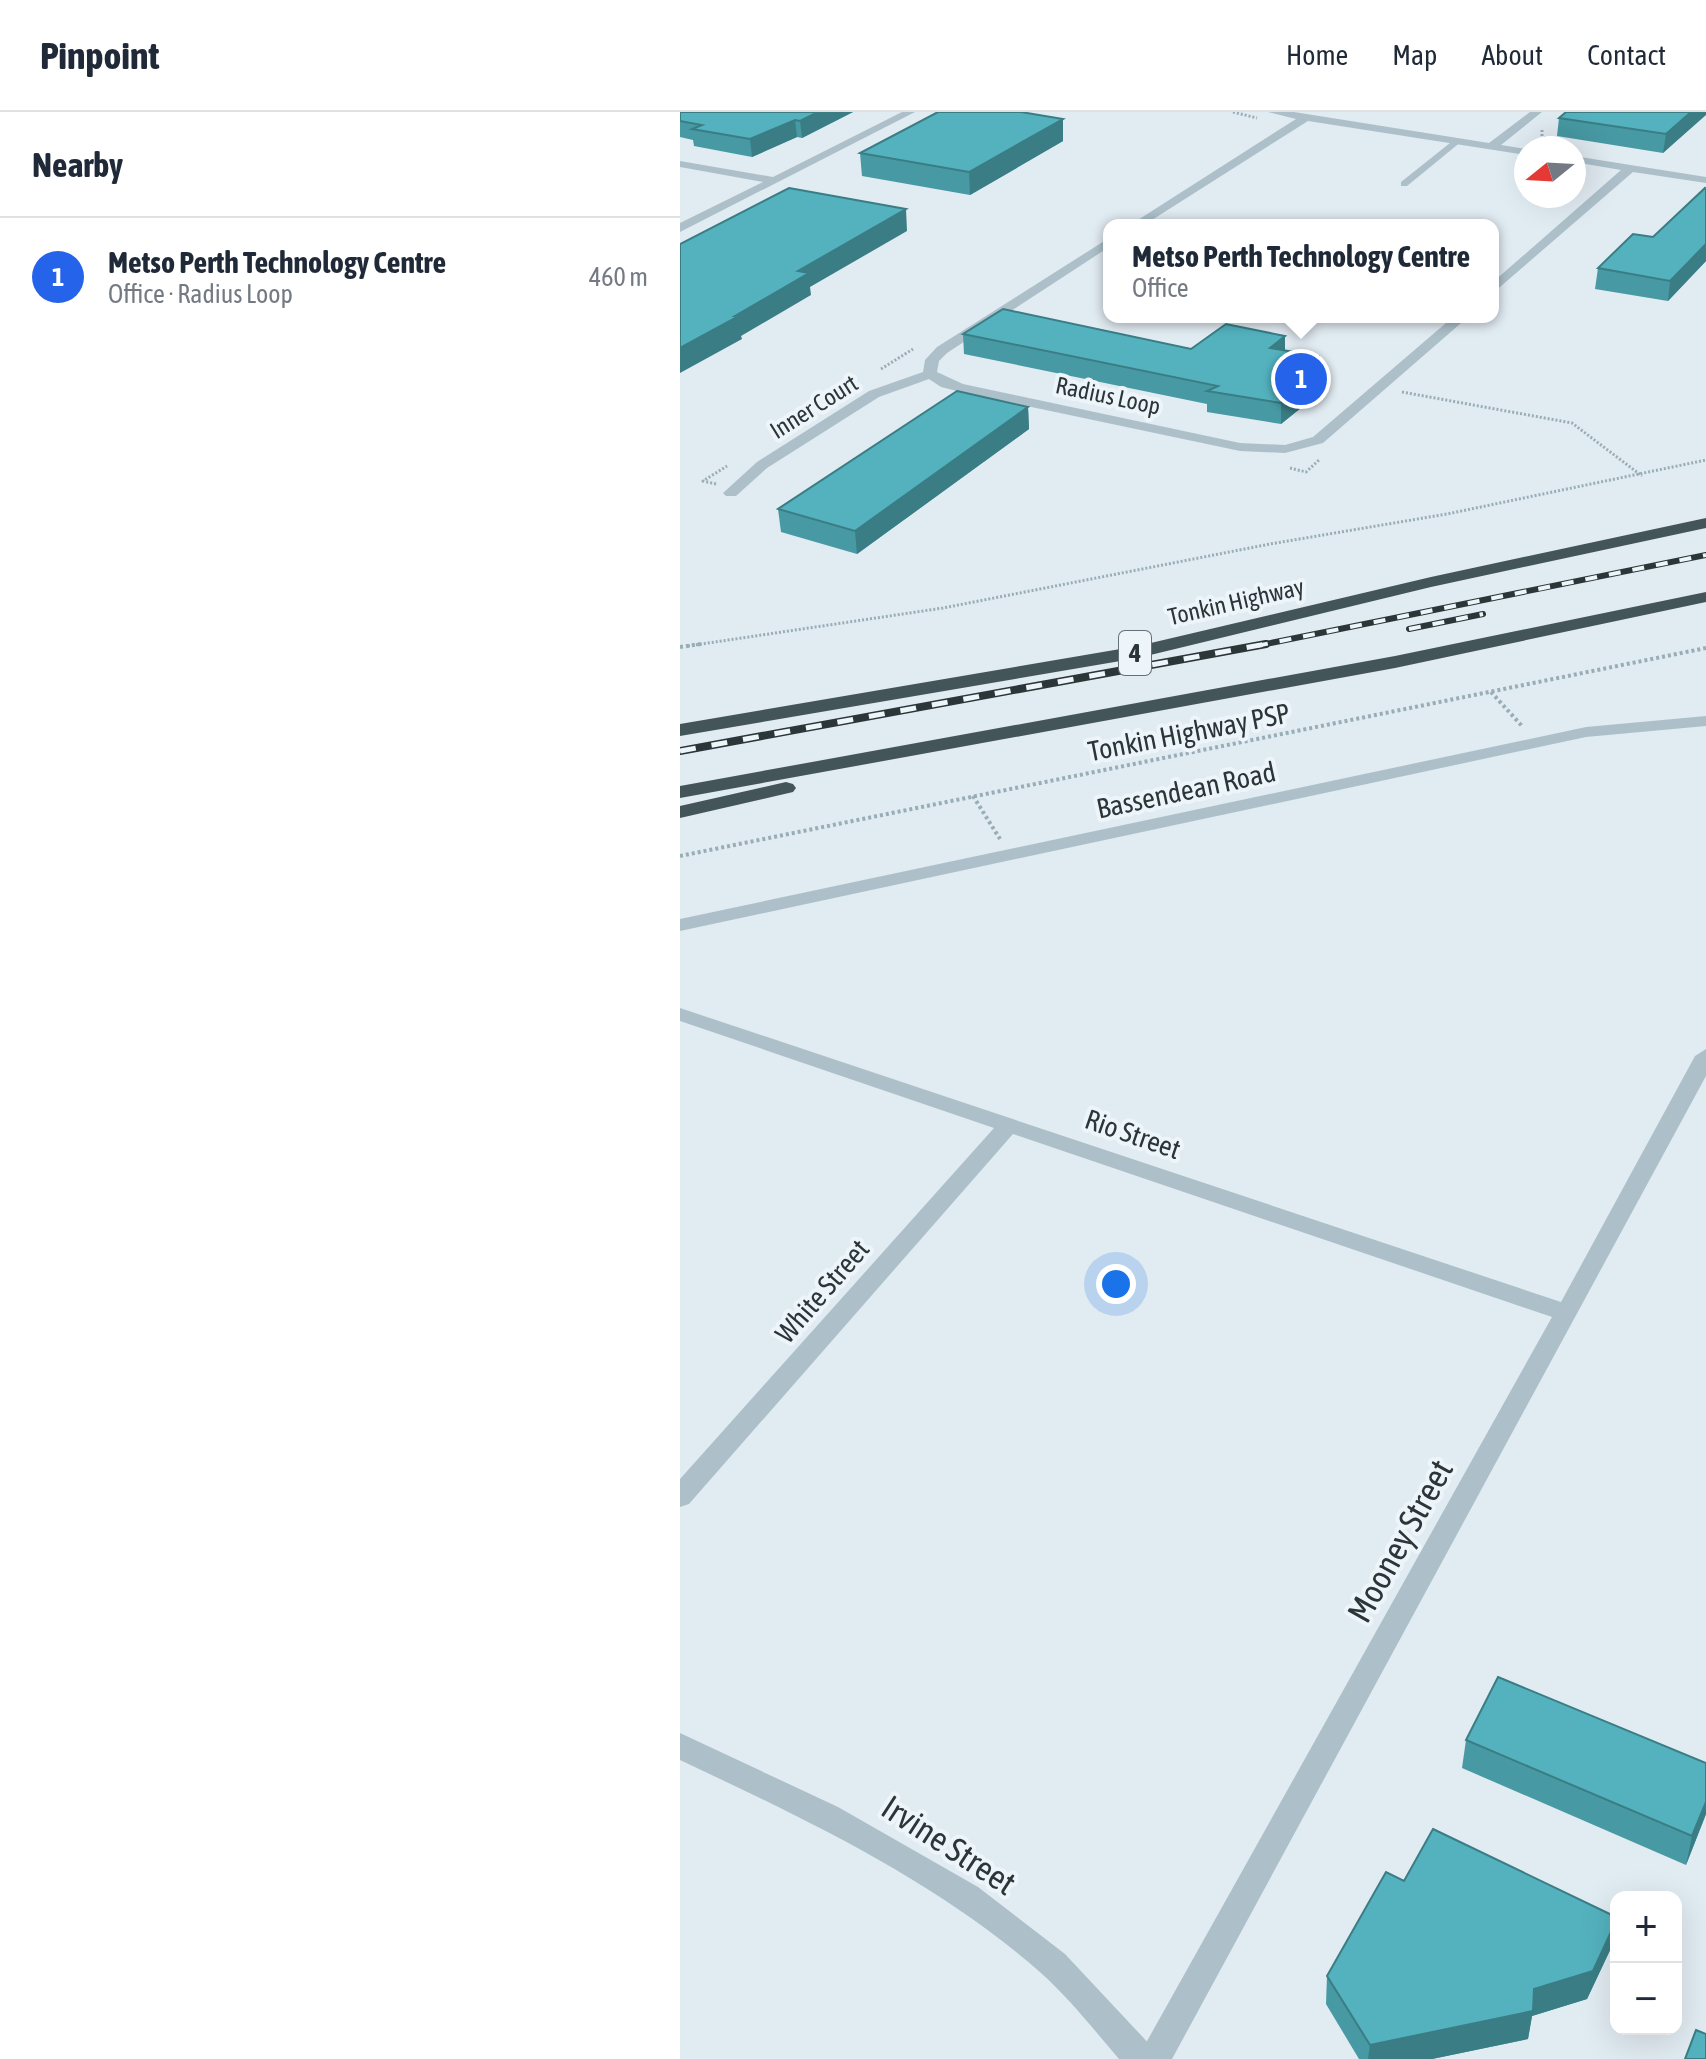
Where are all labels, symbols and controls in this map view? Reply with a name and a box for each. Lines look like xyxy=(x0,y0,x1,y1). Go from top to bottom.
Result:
text: Pinpoint xyxy=(40,34,159,77)
text: Home xyxy=(1286,39,1348,71)
text: Map xyxy=(1392,39,1437,71)
text: About xyxy=(1481,39,1543,71)
text: Contact xyxy=(1587,39,1666,71)
north arrow xyxy=(1514,136,1586,208)
text: Nearby xyxy=(32,145,123,184)
popup xyxy=(1103,219,1499,323)
text: Metso Perth Technology Centre xyxy=(1132,239,1470,273)
text: Metso Perth Technology Centre xyxy=(108,245,446,279)
text: 1 xyxy=(52,262,64,292)
text: 460 m xyxy=(589,262,648,292)
text: Office xyxy=(1132,273,1189,303)
text: Office · Radius Loop xyxy=(108,279,293,309)
pin: 1 xyxy=(1275,349,1327,409)
street label: Inner Court xyxy=(765,369,863,444)
street label: Radius Loop xyxy=(1053,371,1163,420)
street label: Tonkin Highway xyxy=(1165,573,1307,630)
road number: 4 xyxy=(1119,631,1151,675)
street label: Tonkin Highway PSP xyxy=(1085,697,1293,767)
street label: Bassendean Road xyxy=(1094,755,1278,825)
street label: Rio Street xyxy=(1081,1103,1185,1165)
street label: White Street xyxy=(769,1233,875,1349)
your location xyxy=(1096,1264,1136,1304)
street label: Mooney Street xyxy=(1339,1453,1460,1629)
street label: Irvine Street xyxy=(875,1787,1024,1902)
map controls xyxy=(1610,1891,1682,2035)
button: + xyxy=(1610,1891,1682,1963)
button: − xyxy=(1610,1963,1682,2035)

